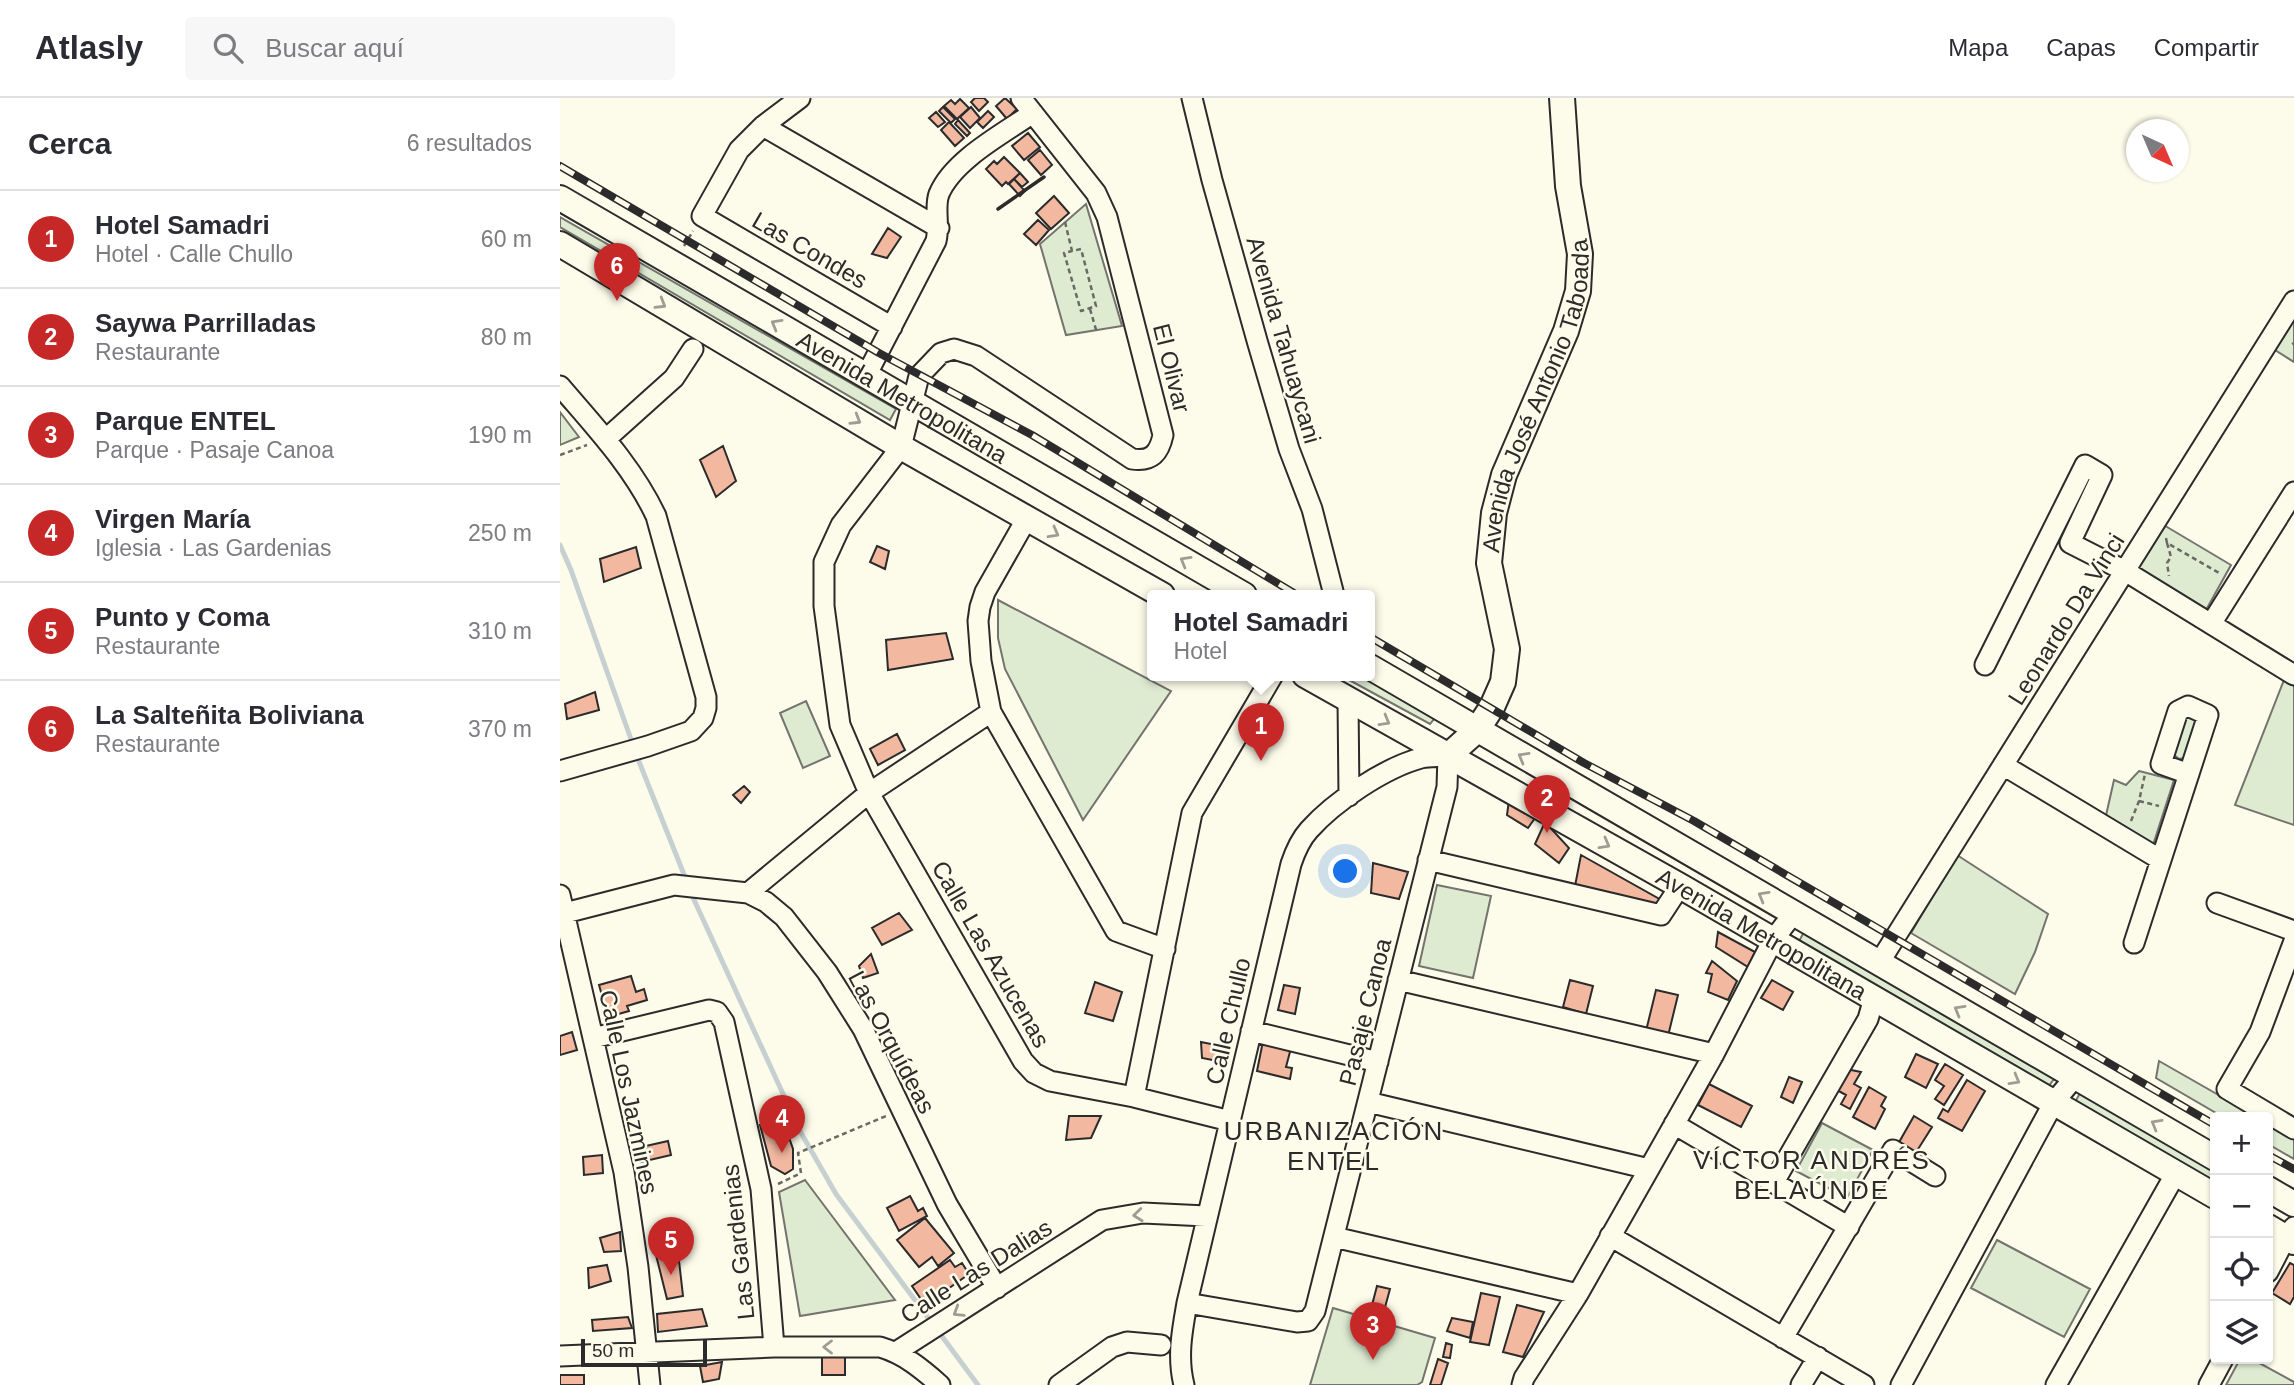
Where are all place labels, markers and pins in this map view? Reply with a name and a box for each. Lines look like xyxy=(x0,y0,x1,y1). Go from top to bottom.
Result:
pin: 6 xyxy=(594,243,640,301)
pin: 1 xyxy=(1238,703,1284,761)
pin: 2 xyxy=(1524,775,1570,833)
pin: 4 xyxy=(759,1095,805,1153)
pin: 5 xyxy=(648,1217,694,1275)
pin: 3 xyxy=(1350,1302,1396,1360)

